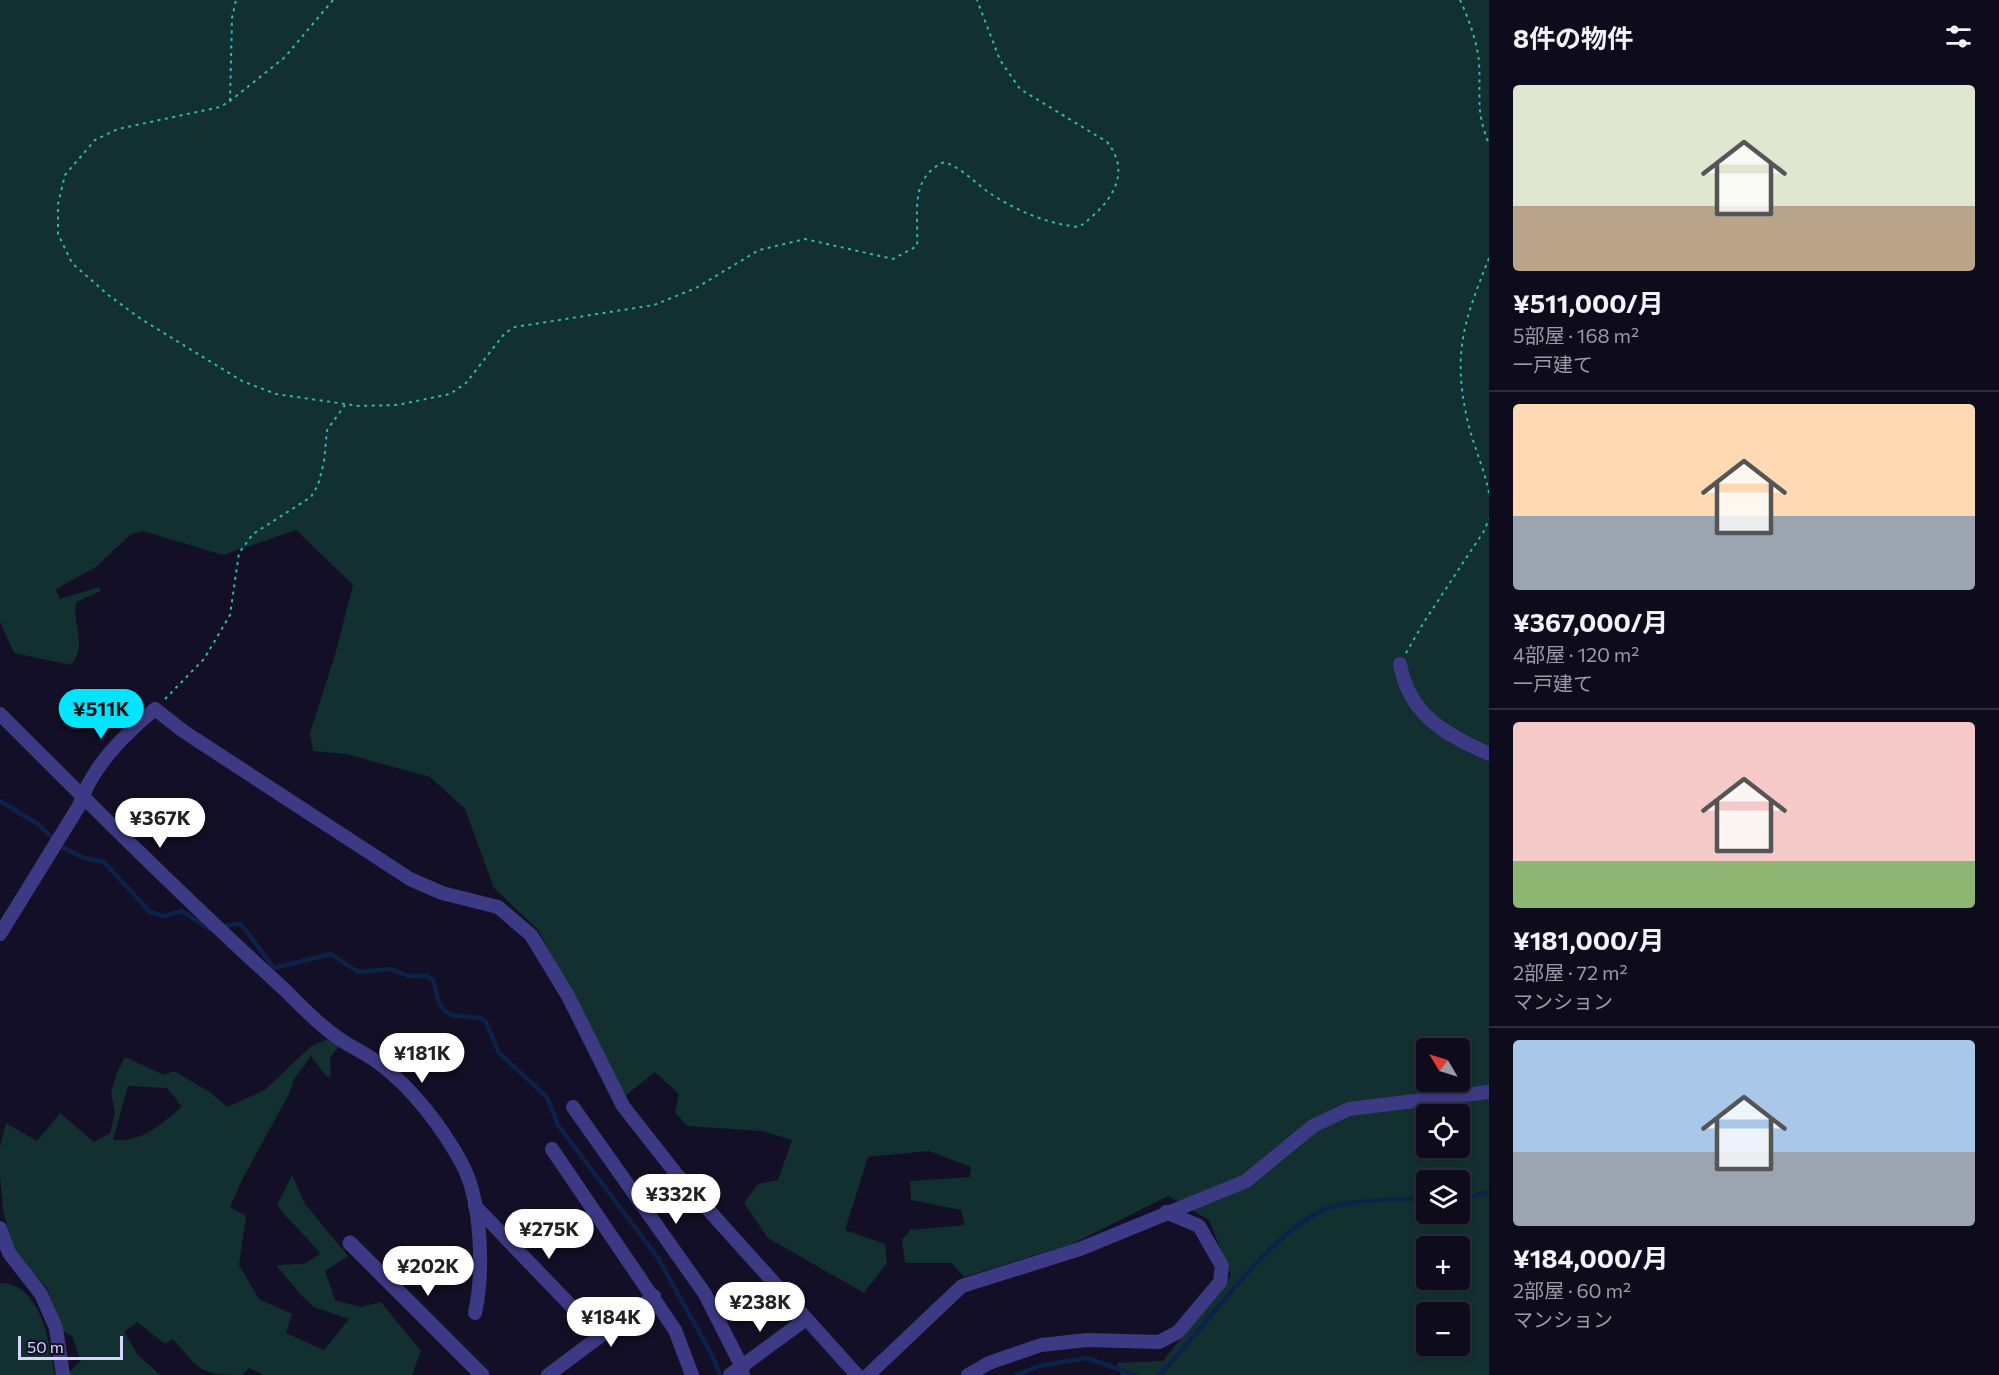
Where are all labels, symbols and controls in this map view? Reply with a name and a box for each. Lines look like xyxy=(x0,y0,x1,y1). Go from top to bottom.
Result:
icon: filters xyxy=(1942,20,1975,53)
text: 8件の物件 xyxy=(1513,22,1633,53)
icon: home xyxy=(1690,124,1798,232)
text: ¥511,000/月 xyxy=(1513,287,1664,318)
text: 5部屋 · 168 m² xyxy=(1513,323,1639,347)
text: 一戸建て xyxy=(1513,352,1593,376)
icon: home xyxy=(1690,443,1798,551)
text: ¥367,000/月 xyxy=(1513,606,1668,637)
text: 4部屋 · 120 m² xyxy=(1513,642,1639,666)
text: 一戸建て xyxy=(1513,671,1593,695)
pin: ¥511K xyxy=(59,689,143,740)
text: ¥511K xyxy=(73,696,129,720)
icon: home xyxy=(1690,761,1798,869)
pin: ¥367K xyxy=(118,798,202,849)
text: ¥367K xyxy=(129,805,191,829)
text: ¥181,000/月 xyxy=(1513,924,1665,955)
text: 2部屋 · 72 m² xyxy=(1513,960,1627,984)
text: マンション xyxy=(1513,989,1613,1013)
pin: ¥181K xyxy=(380,1033,464,1084)
north arrow xyxy=(1416,1038,1470,1092)
map controls xyxy=(1416,1038,1470,1356)
text: ¥181K xyxy=(393,1040,451,1064)
icon: home xyxy=(1690,1079,1798,1187)
button: locate xyxy=(1416,1104,1470,1158)
button: layers xyxy=(1416,1170,1470,1224)
pin: ¥332K xyxy=(634,1174,718,1225)
text: ¥332K xyxy=(645,1181,707,1205)
pin: ¥275K xyxy=(507,1209,591,1260)
text: ¥275K xyxy=(519,1216,579,1240)
button: + xyxy=(1416,1236,1470,1290)
text: ¥184,000/月 xyxy=(1513,1242,1669,1273)
pin: ¥202K xyxy=(386,1246,470,1297)
text: ¥202K xyxy=(397,1253,459,1277)
text: 2部屋 · 60 m² xyxy=(1513,1278,1631,1302)
pin: ¥238K xyxy=(718,1282,802,1333)
text: ¥238K xyxy=(729,1289,791,1313)
pin: ¥184K xyxy=(569,1297,653,1348)
button: − xyxy=(1416,1302,1470,1356)
text: ¥184K xyxy=(581,1304,641,1328)
text: マンション xyxy=(1513,1307,1613,1331)
scale bar xyxy=(18,1333,123,1360)
text: 50 m xyxy=(27,1337,64,1356)

